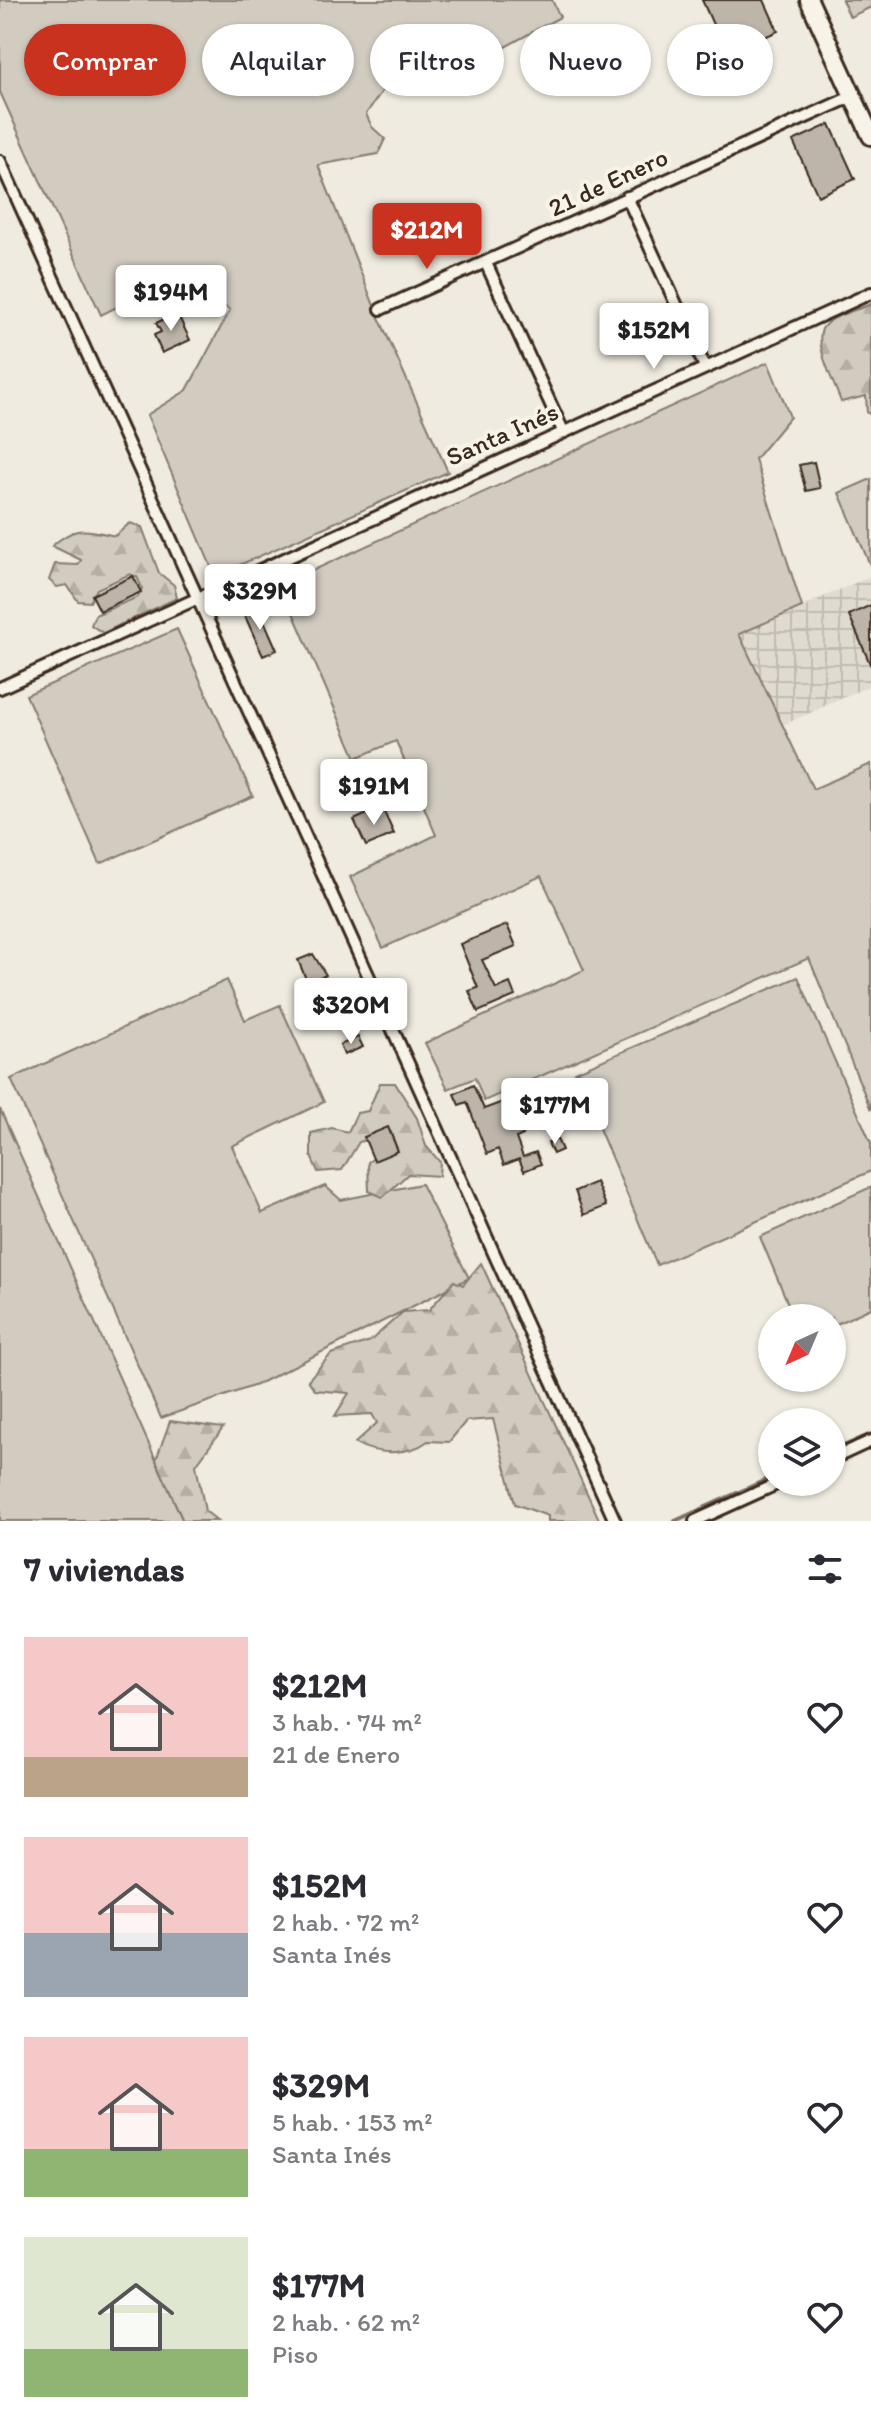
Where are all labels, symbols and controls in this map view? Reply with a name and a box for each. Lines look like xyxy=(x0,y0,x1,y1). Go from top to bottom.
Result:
chip: Comprar xyxy=(24,24,186,96)
chip: Alquilar xyxy=(202,24,354,96)
chip: Filtros xyxy=(370,24,504,96)
chip: Nuevo xyxy=(520,24,651,96)
chip: Piso xyxy=(667,24,773,96)
street label: 21 de Enero xyxy=(543,140,673,224)
pin: $212M xyxy=(371,203,483,271)
text: $212M xyxy=(390,213,464,245)
pin: $194M xyxy=(115,265,227,333)
text: $194M xyxy=(134,275,208,307)
pin: $152M xyxy=(598,303,710,371)
text: $152M xyxy=(617,313,691,345)
street label: Santa Inés xyxy=(441,395,563,473)
pin: $329M xyxy=(204,564,316,632)
text: $329M xyxy=(222,574,298,606)
pin: $191M xyxy=(318,759,430,827)
text: $191M xyxy=(338,769,410,801)
pin: $320M xyxy=(295,978,407,1046)
text: $320M xyxy=(312,988,390,1020)
pin: $177M xyxy=(499,1078,611,1146)
text: $177M xyxy=(519,1088,591,1120)
north arrow xyxy=(758,1304,846,1392)
map controls xyxy=(758,1304,846,1496)
button: layers xyxy=(758,1408,846,1496)
icon: filters xyxy=(803,1547,847,1591)
text: 7 viviendas xyxy=(24,1549,185,1590)
text: $212M xyxy=(272,1665,368,1706)
icon: home xyxy=(88,1669,184,1765)
icon: heart xyxy=(803,1695,847,1739)
text: 3 hab. · 74 m² xyxy=(272,1706,422,1738)
text: 21 de Enero xyxy=(272,1738,400,1770)
text: $152M xyxy=(272,1865,367,1906)
icon: home xyxy=(88,1869,184,1965)
icon: heart xyxy=(803,1895,847,1939)
text: 2 hab. · 72 m² xyxy=(272,1906,419,1938)
text: Santa Inés xyxy=(272,1938,392,1970)
text: $329M xyxy=(272,2065,370,2106)
icon: home xyxy=(88,2069,184,2165)
icon: heart xyxy=(803,2095,847,2139)
text: 5 hab. · 153 m² xyxy=(272,2106,433,2138)
text: Santa Inés xyxy=(272,2138,392,2170)
text: $177M xyxy=(272,2265,365,2306)
icon: home xyxy=(88,2269,184,2365)
icon: heart xyxy=(803,2295,847,2339)
text: 2 hab. · 62 m² xyxy=(272,2306,420,2338)
text: Piso xyxy=(272,2338,318,2370)

